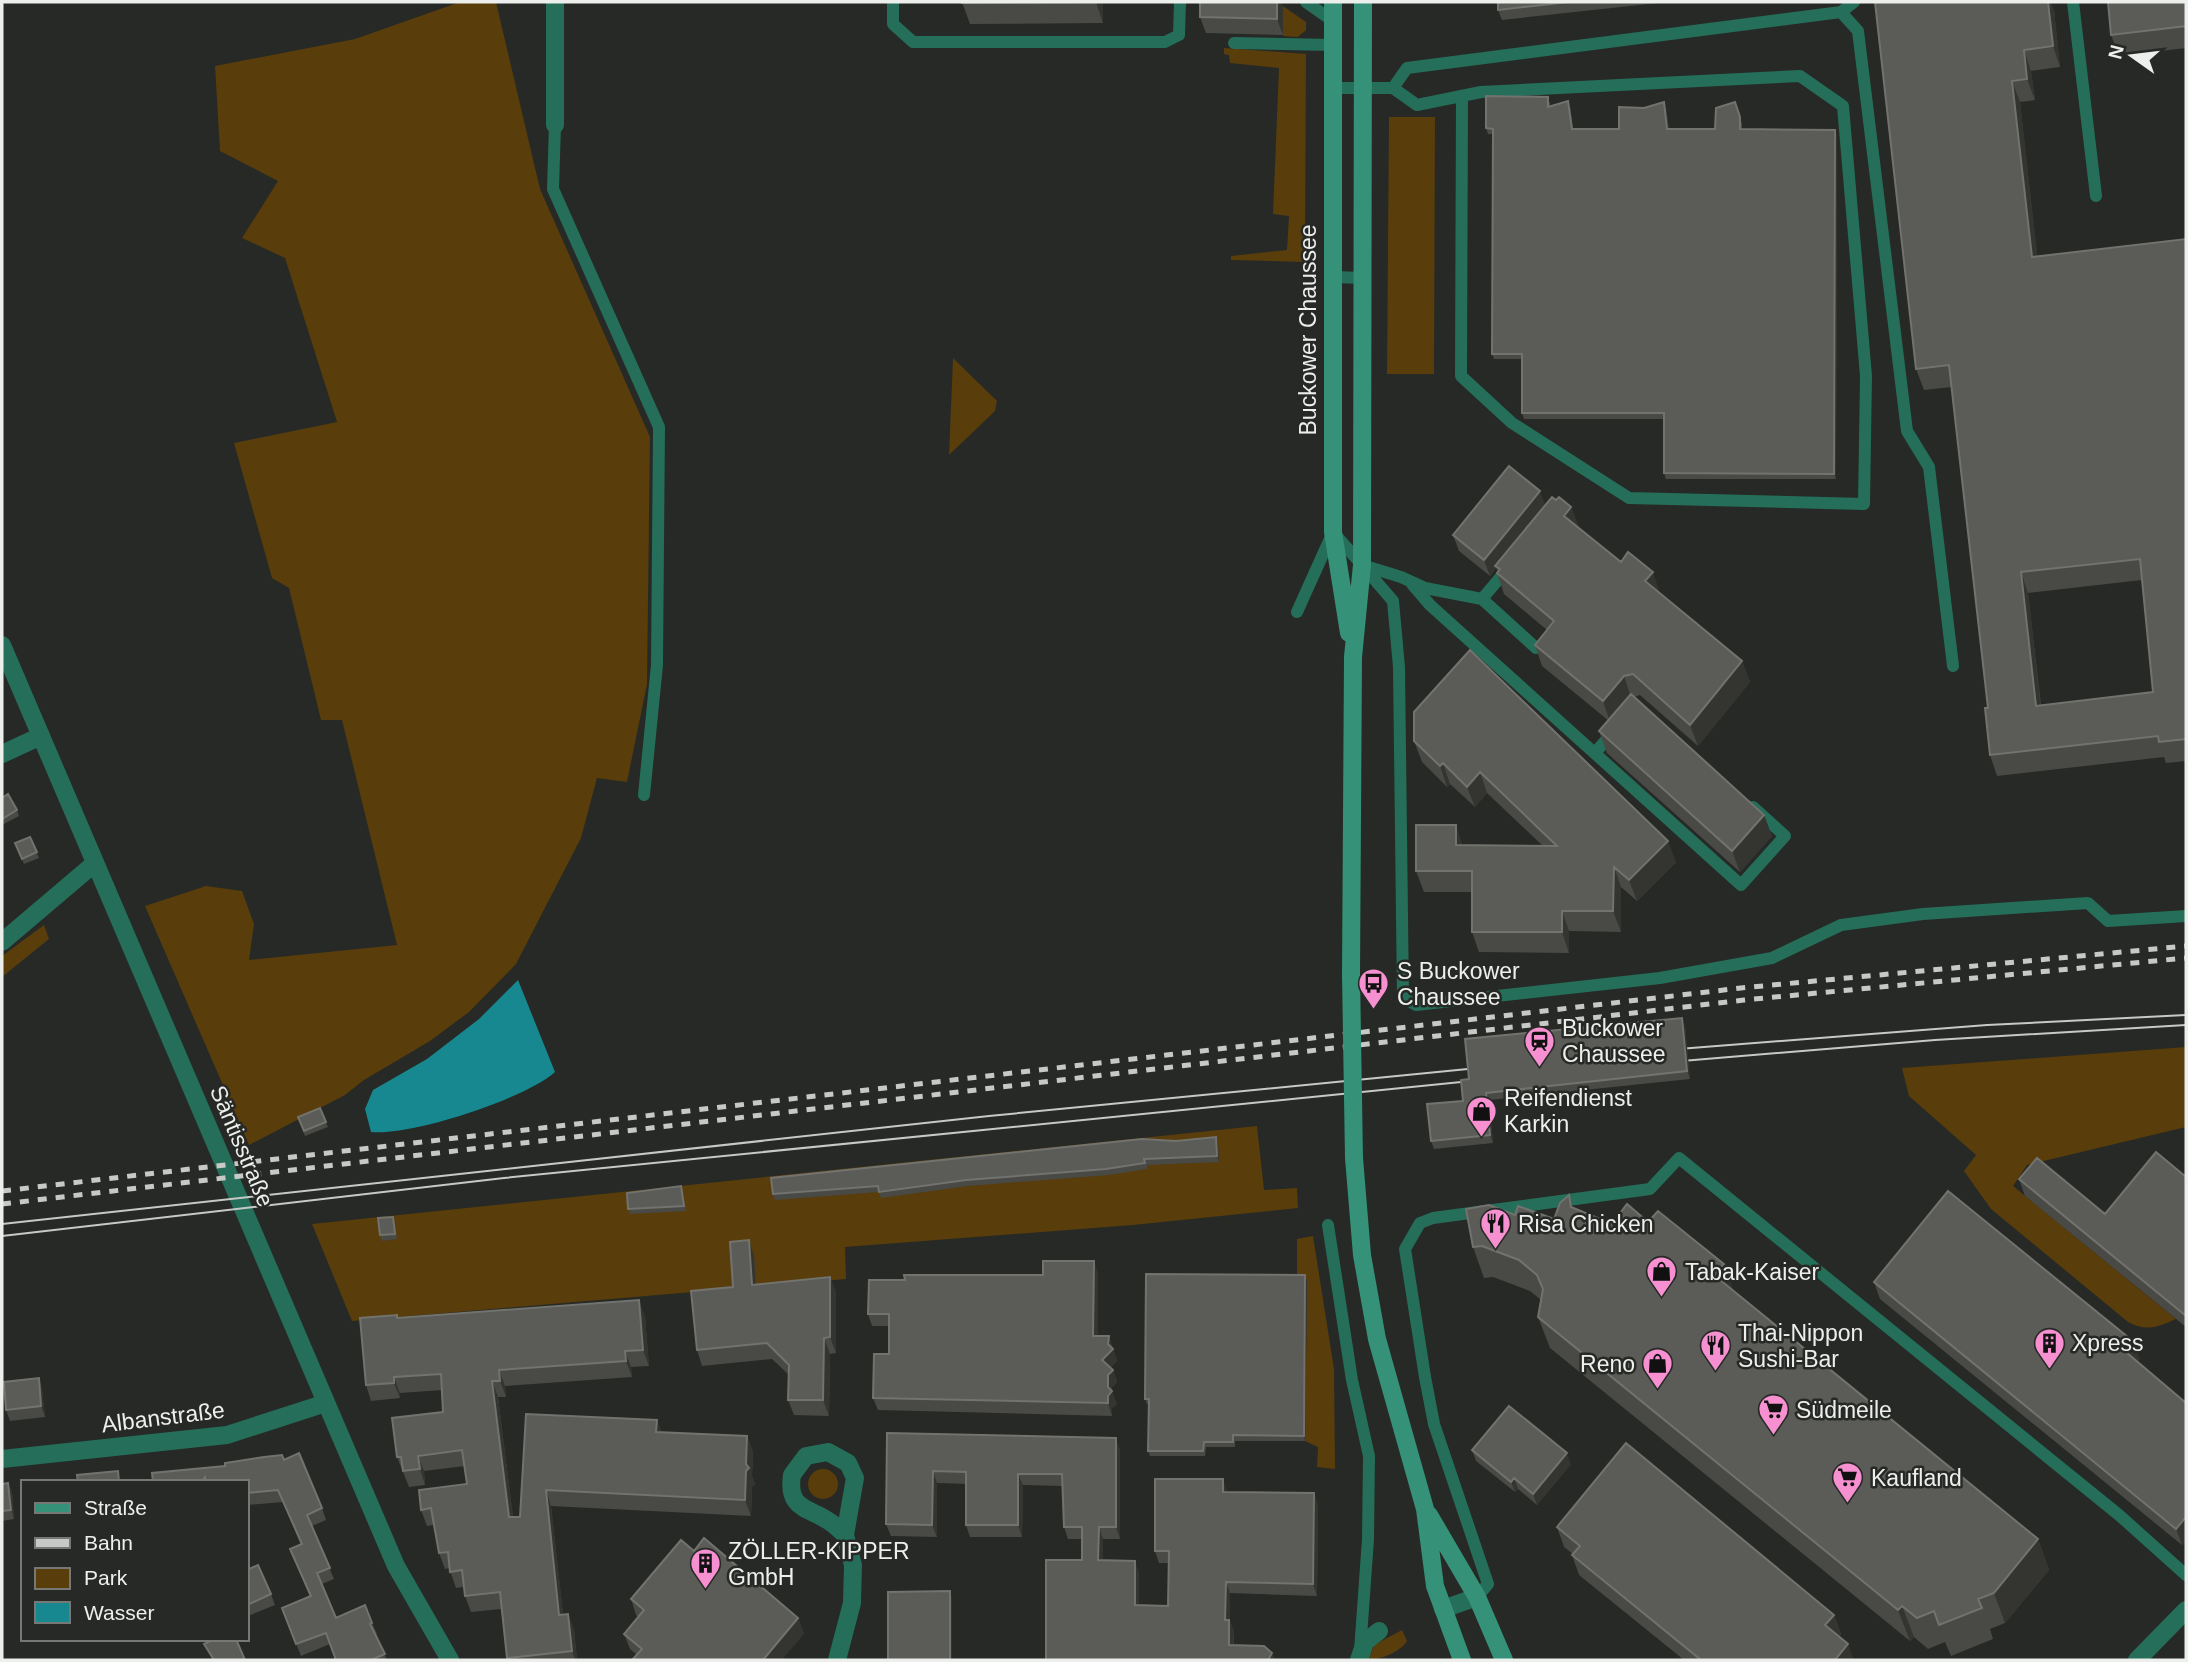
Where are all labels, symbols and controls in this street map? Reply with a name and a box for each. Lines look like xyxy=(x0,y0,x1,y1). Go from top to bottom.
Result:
north arrow xyxy=(2097,21,2167,91)
text: N xyxy=(2104,43,2128,61)
street label: Buckower Chaussee xyxy=(1295,225,1321,435)
place label: S Buckower Chaussee xyxy=(1397,958,1520,1010)
bus stop icon: S Buckower Chaussee xyxy=(1357,967,1391,1011)
place label: Buckower Chaussee xyxy=(1562,1015,1666,1067)
station icon: Buckower Chaussee xyxy=(1522,1024,1556,1068)
street label: Säntisstraße xyxy=(205,1081,279,1211)
place label: Reifendienst Karkin xyxy=(1504,1085,1632,1137)
shop icon: Reifendienst Karkin xyxy=(1464,1094,1498,1138)
restaurant icon: Risa Chicken xyxy=(1478,1207,1512,1251)
place label: Risa Chicken xyxy=(1518,1211,1654,1237)
shop icon: Tabak-Kaiser xyxy=(1645,1255,1679,1299)
place label: Tabak-Kaiser xyxy=(1685,1259,1820,1285)
place label: Thai-Nippon Sushi-Bar xyxy=(1738,1320,1863,1372)
building icon: Xpress xyxy=(2032,1326,2066,1370)
restaurant icon: Thai-Nippon Sushi-Bar xyxy=(1698,1329,1732,1373)
place label: Xpress xyxy=(2072,1330,2144,1356)
shop icon: Reno xyxy=(1641,1347,1675,1391)
place label: Reno xyxy=(1580,1351,1635,1377)
supermarket icon: Südmeile xyxy=(1756,1393,1790,1437)
street label: Albanstraße xyxy=(100,1397,226,1437)
place label: Südmeile xyxy=(1796,1397,1892,1423)
supermarket icon: Kaufland xyxy=(1831,1461,1865,1505)
place label: Kaufland xyxy=(1871,1465,1962,1491)
legend xyxy=(21,1480,248,1641)
text: Straße xyxy=(84,1496,147,1519)
text: Bahn xyxy=(84,1531,133,1554)
place label: ZÖLLER-KIPPER GmbH xyxy=(728,1538,910,1590)
building icon: ZÖLLER-KIPPER GmbH xyxy=(688,1547,722,1591)
text: Park xyxy=(84,1566,128,1589)
text: Wasser xyxy=(84,1601,154,1624)

